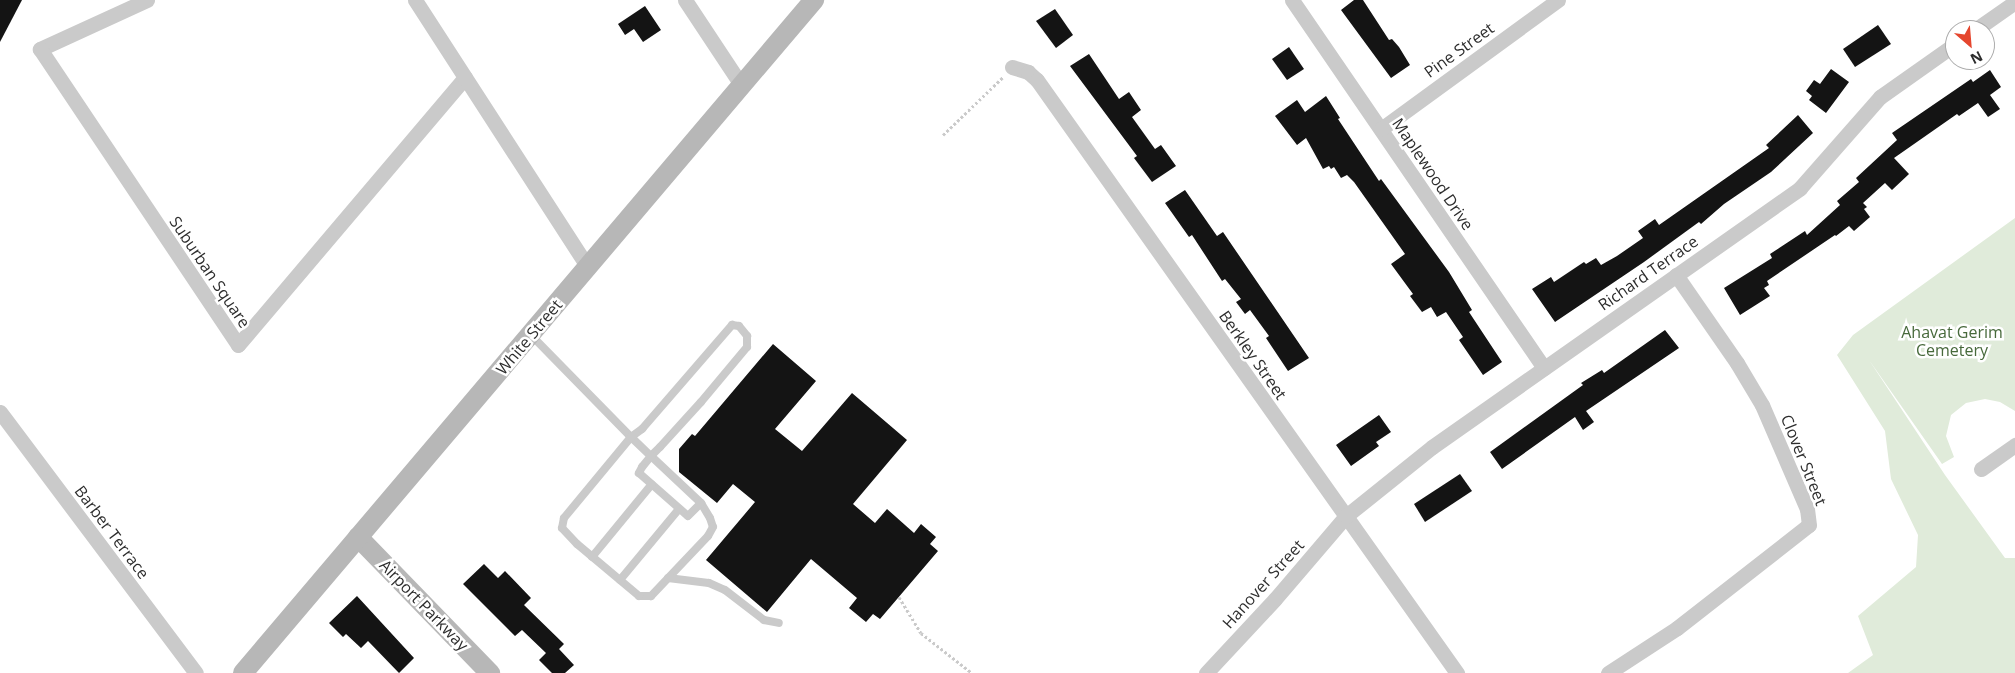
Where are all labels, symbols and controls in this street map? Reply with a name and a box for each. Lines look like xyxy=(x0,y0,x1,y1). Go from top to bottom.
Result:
street label: Pine Street xyxy=(1420,18,1498,82)
north arrow xyxy=(1945,20,1995,70)
text: N xyxy=(1967,47,1986,69)
street label: Maplewood Drive xyxy=(1388,114,1478,234)
street label: Suburban Square xyxy=(166,213,254,331)
street label: Richard Terrace xyxy=(1594,232,1702,314)
street label: White Street xyxy=(492,296,566,378)
street label: Berkley Street xyxy=(1215,307,1291,403)
park label: Ahavat Gerim Cemetery xyxy=(1901,322,2003,360)
street label: Clover Street xyxy=(1777,412,1831,508)
street label: Barber Terrace xyxy=(71,482,153,582)
street label: Hanover Street xyxy=(1218,536,1308,632)
street label: Airport Parkway xyxy=(376,555,472,655)

